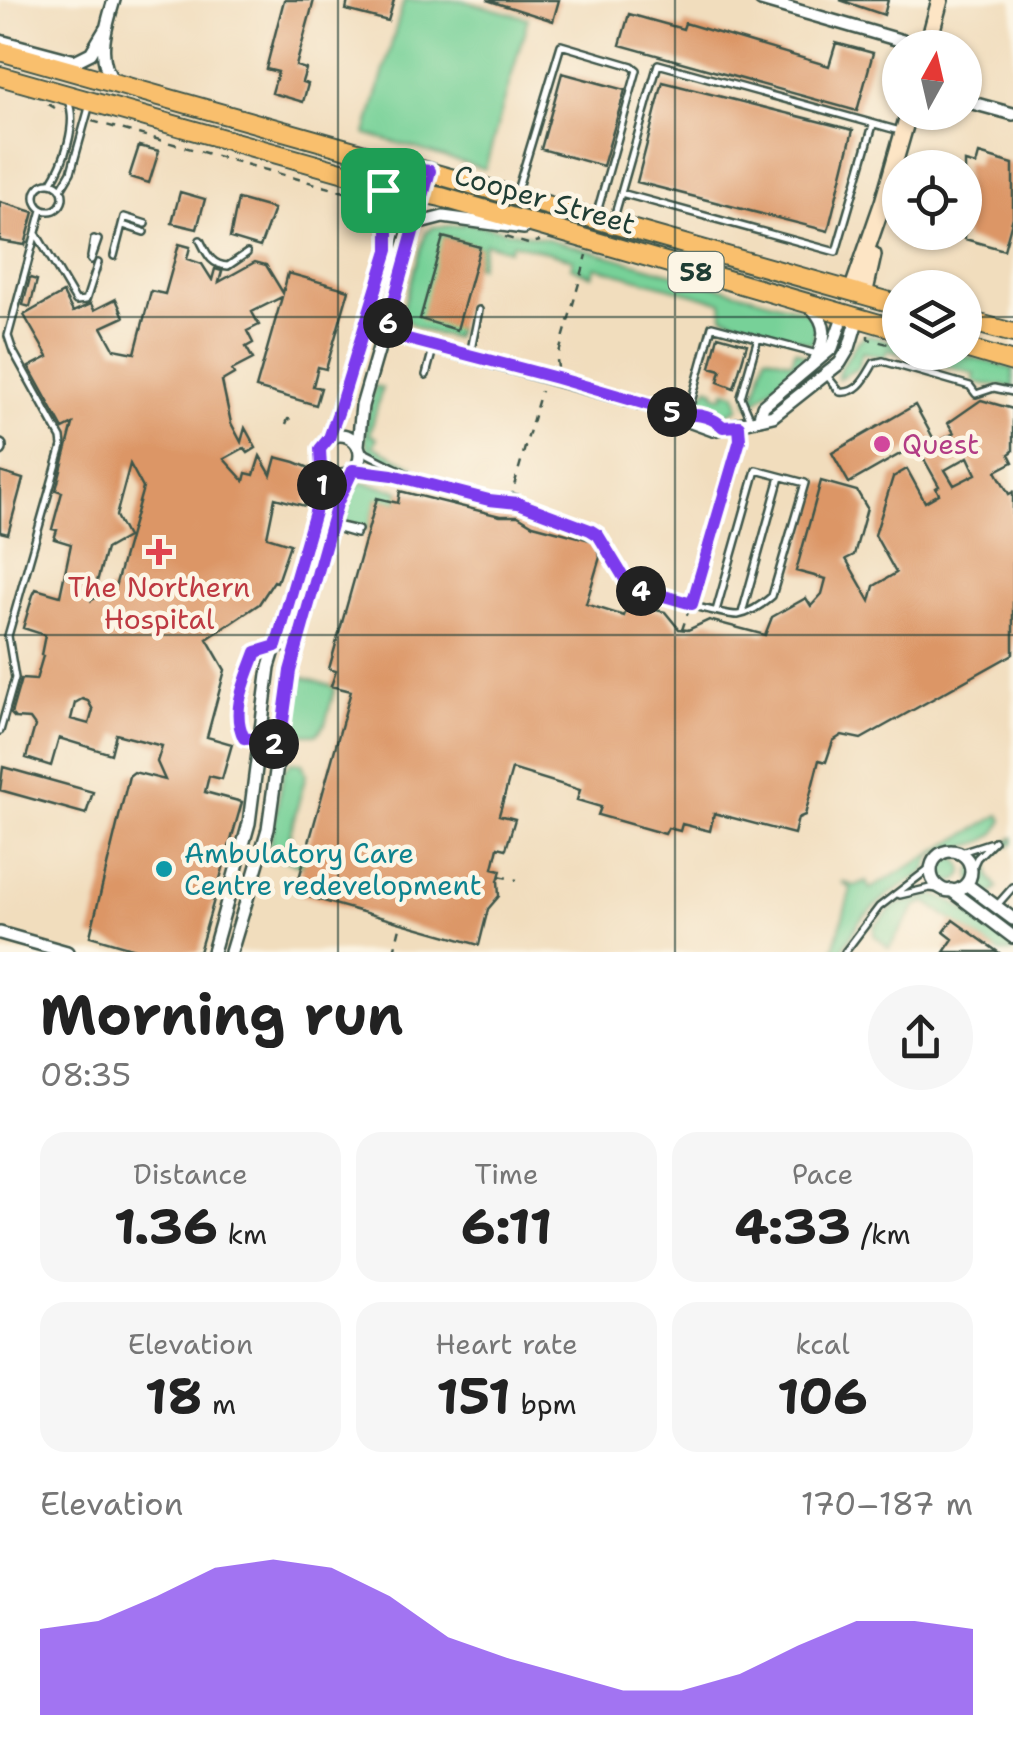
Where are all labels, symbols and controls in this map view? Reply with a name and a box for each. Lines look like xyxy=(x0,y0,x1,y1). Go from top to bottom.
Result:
north arrow xyxy=(882,30,982,130)
map controls xyxy=(882,30,982,370)
pin xyxy=(341,148,426,233)
button: locate xyxy=(882,150,982,250)
street label: Cooper Street xyxy=(450,155,640,243)
icon: arrive xyxy=(356,163,411,218)
road number: 58 xyxy=(668,252,724,292)
button: layers xyxy=(882,270,982,370)
pin: 6 xyxy=(363,298,413,348)
text: 6 xyxy=(378,304,398,342)
pin: 5 xyxy=(647,387,697,437)
text: 5 xyxy=(663,393,681,431)
place label: Quest xyxy=(902,425,979,463)
marker: Quest xyxy=(871,433,893,455)
pin: 1 xyxy=(297,460,347,510)
text: 1 xyxy=(316,466,328,504)
marker: The Northern Hospital xyxy=(146,539,172,565)
pin: 4 xyxy=(616,566,666,616)
place label: The Northern Hospital xyxy=(68,568,250,638)
text: 4 xyxy=(631,572,651,610)
pin: 2 xyxy=(249,719,299,769)
text: 2 xyxy=(264,725,284,763)
place label: Ambulatory Care Centre redevelopment xyxy=(184,834,482,904)
marker: Ambulatory Care Centre redevelopment xyxy=(153,858,175,880)
text: Morning run xyxy=(40,978,404,1052)
button: share xyxy=(868,985,973,1090)
text: 08:35 xyxy=(40,1053,131,1096)
text: Distance xyxy=(133,1155,248,1193)
text: Time xyxy=(474,1155,539,1193)
text: Pace xyxy=(792,1155,853,1193)
text: 1.36 xyxy=(114,1193,218,1260)
text: 6:11 xyxy=(461,1193,552,1260)
text: 4:33 xyxy=(734,1193,851,1260)
text: km xyxy=(218,1215,267,1253)
text: /km xyxy=(851,1215,911,1253)
text: Elevation xyxy=(128,1325,253,1363)
text: Heart rate xyxy=(435,1325,578,1363)
text: kcal xyxy=(795,1325,850,1363)
text: 18 xyxy=(145,1363,202,1430)
text: 151 xyxy=(436,1363,511,1430)
text: 106 xyxy=(777,1363,868,1430)
text: m xyxy=(202,1385,236,1423)
text: bpm xyxy=(511,1385,577,1423)
text: Elevation xyxy=(40,1482,183,1525)
text: 170–187 m xyxy=(801,1482,973,1525)

